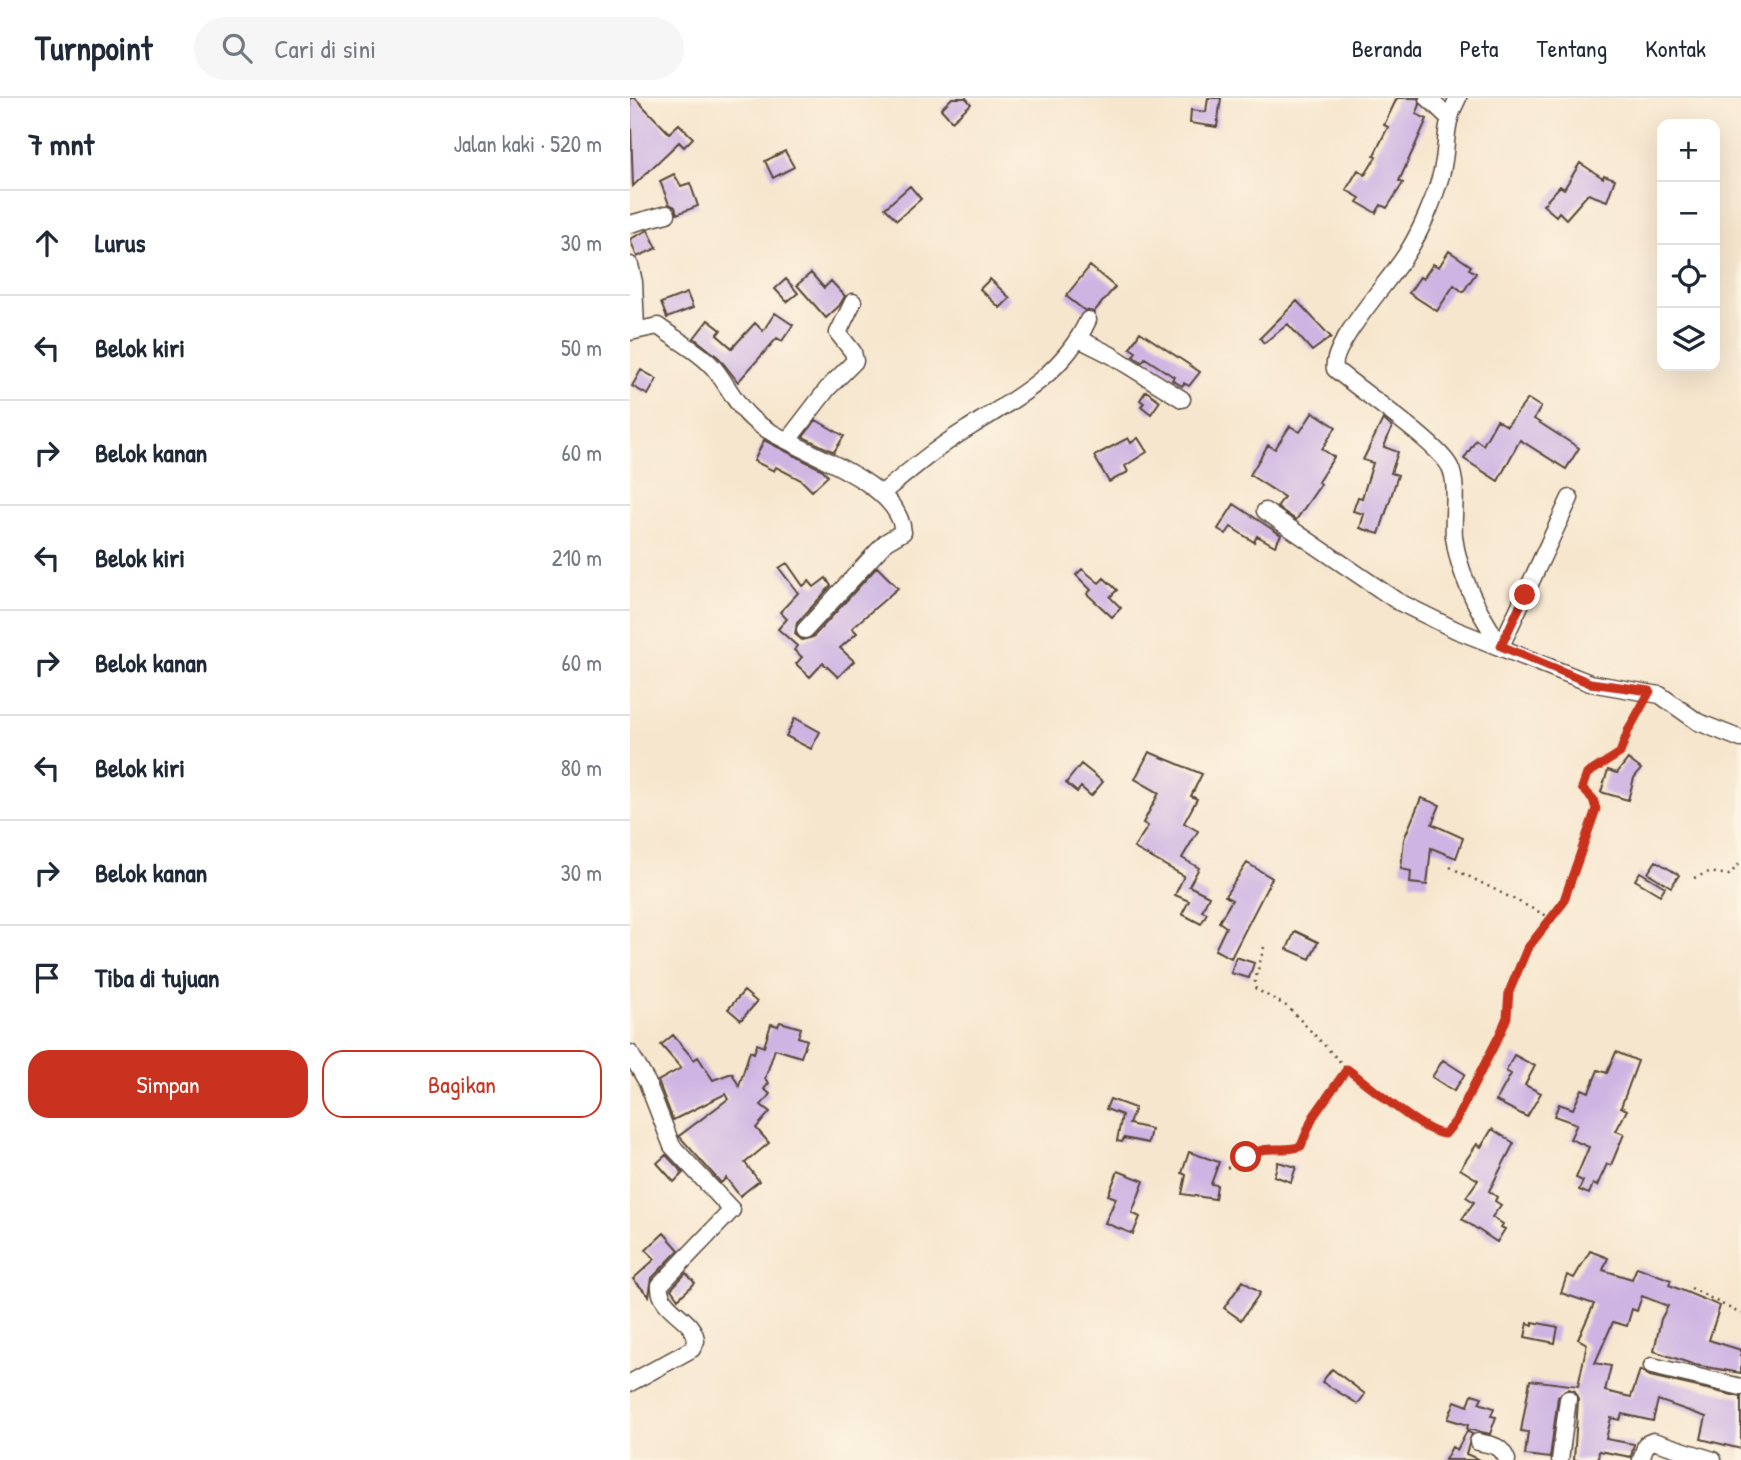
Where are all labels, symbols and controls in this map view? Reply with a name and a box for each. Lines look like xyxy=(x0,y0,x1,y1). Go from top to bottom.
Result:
search box xyxy=(194,17,684,80)
text: Turnpoint xyxy=(35,26,152,70)
icon: search xyxy=(218,29,256,67)
text: Cari di sini xyxy=(274,31,376,66)
text: Beranda xyxy=(1352,32,1422,64)
text: Peta xyxy=(1460,32,1498,64)
text: Tentang xyxy=(1536,32,1607,64)
text: Kontak xyxy=(1645,32,1706,64)
map controls xyxy=(1657,119,1720,371)
button: + xyxy=(1657,119,1720,182)
text: 7 mnt xyxy=(28,124,94,164)
text: Jalan kaki · 520 m xyxy=(453,128,602,159)
button: − xyxy=(1657,182,1720,245)
icon: ahead xyxy=(28,224,66,262)
text: Lurus xyxy=(95,225,146,260)
text: 30 m xyxy=(560,227,602,258)
button: locate xyxy=(1657,245,1720,308)
button: layers xyxy=(1657,308,1720,371)
icon: left xyxy=(28,329,66,367)
text: Belok kiri xyxy=(95,330,185,365)
text: 50 m xyxy=(561,332,602,363)
icon: right xyxy=(28,434,66,472)
text: Belok kanan xyxy=(95,435,207,470)
text: 60 m xyxy=(562,437,602,468)
icon: left xyxy=(28,539,66,577)
text: Belok kiri xyxy=(95,540,185,575)
text: 210 m xyxy=(552,542,602,573)
route end xyxy=(1509,579,1540,610)
icon: right xyxy=(28,644,66,682)
text: Belok kanan xyxy=(95,645,207,680)
text: 60 m xyxy=(562,647,602,678)
icon: left xyxy=(28,749,66,787)
text: Belok kiri xyxy=(95,750,185,785)
text: 80 m xyxy=(561,752,602,783)
icon: right xyxy=(28,854,66,892)
text: Belok kanan xyxy=(95,855,207,890)
text: 30 m xyxy=(560,857,602,888)
icon: arrive xyxy=(28,959,66,997)
text: Tiba di tujuan xyxy=(95,960,220,995)
button: Simpan xyxy=(28,1050,308,1118)
button: Bagikan xyxy=(322,1050,602,1118)
route start xyxy=(1230,1141,1261,1172)

